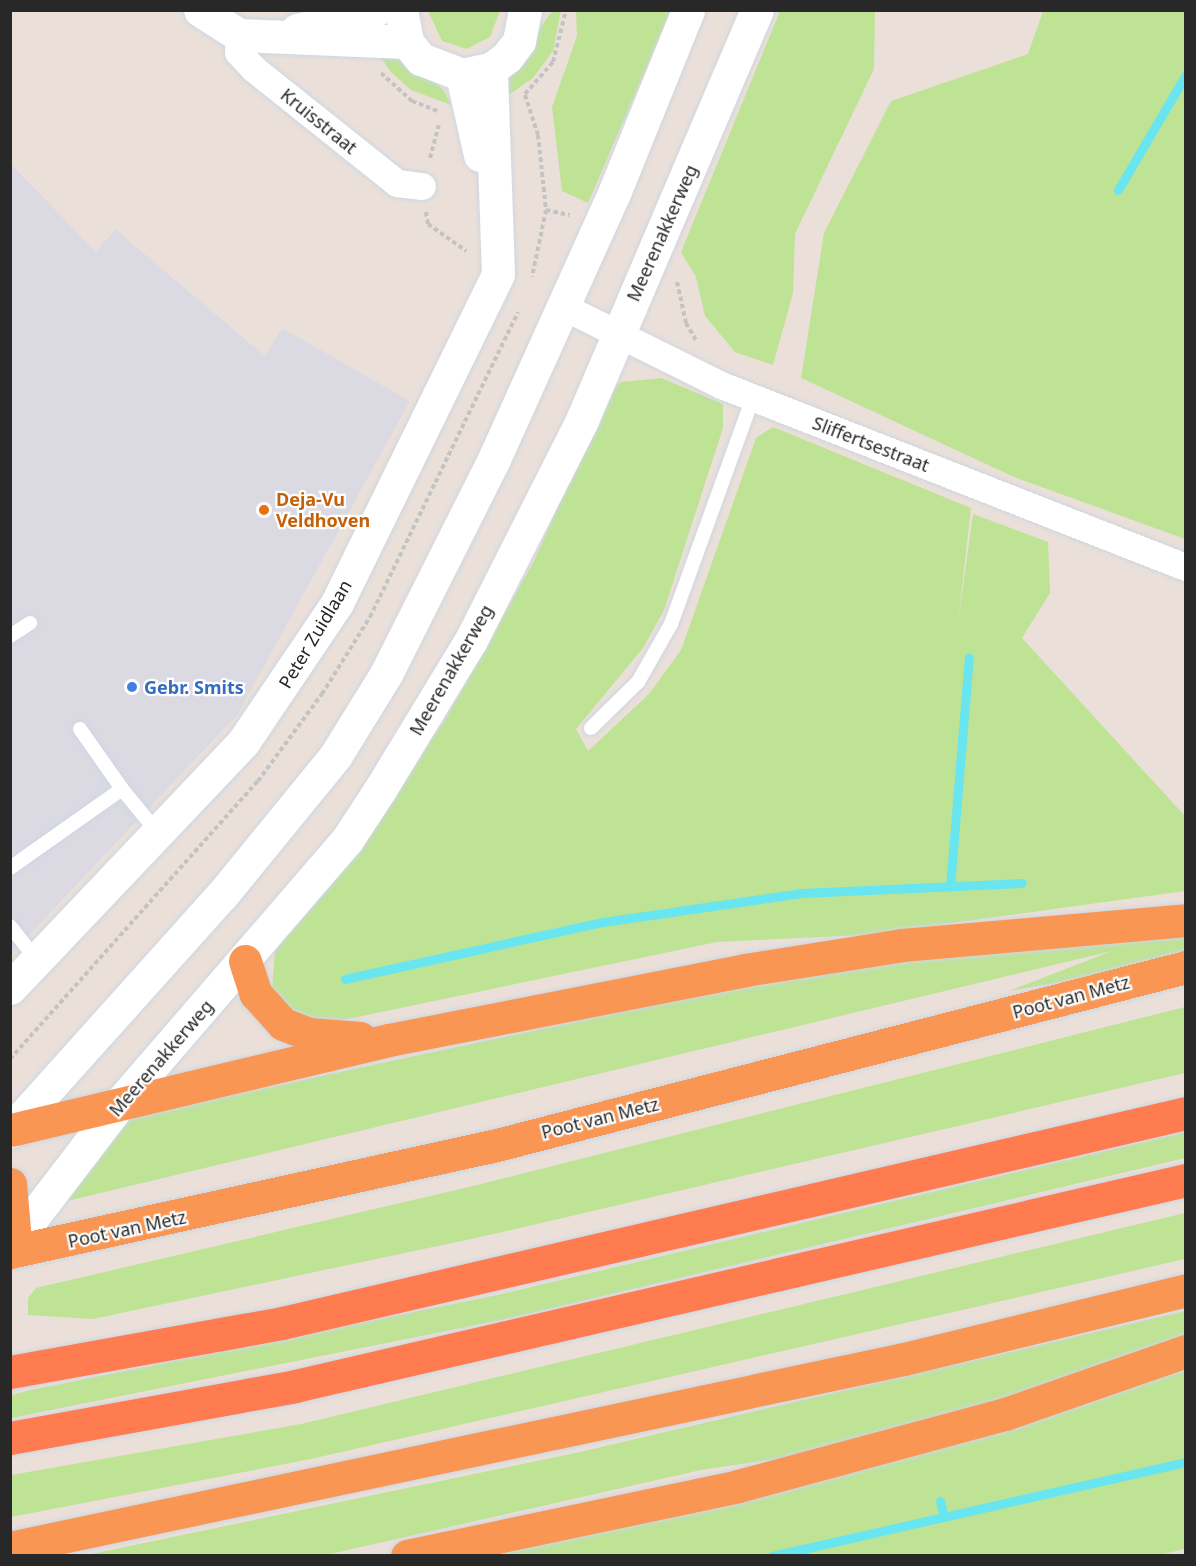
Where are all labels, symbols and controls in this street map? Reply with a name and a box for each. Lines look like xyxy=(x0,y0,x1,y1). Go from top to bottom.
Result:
street label: Kruisstraat xyxy=(277,84,361,158)
street label: Meerenakkerweg xyxy=(622,161,702,305)
street label: Sliffertsestraat xyxy=(810,412,932,476)
place label: Deja-Vu Veldhoven xyxy=(276,489,370,532)
marker: Deja-Vu Veldhoven xyxy=(257,503,271,517)
street label: Peter Zuidlaan xyxy=(274,576,356,692)
street label: Meerenakkerweg xyxy=(405,601,497,739)
place label: Gebr. Smits xyxy=(144,676,244,698)
marker: Gebr. Smits xyxy=(125,680,139,694)
street label: Poot van Metz xyxy=(1010,971,1132,1023)
street label: Meerenakkerweg xyxy=(105,995,217,1121)
street label: Poot van Metz xyxy=(539,1093,661,1143)
street label: Poot van Metz xyxy=(66,1206,188,1252)

